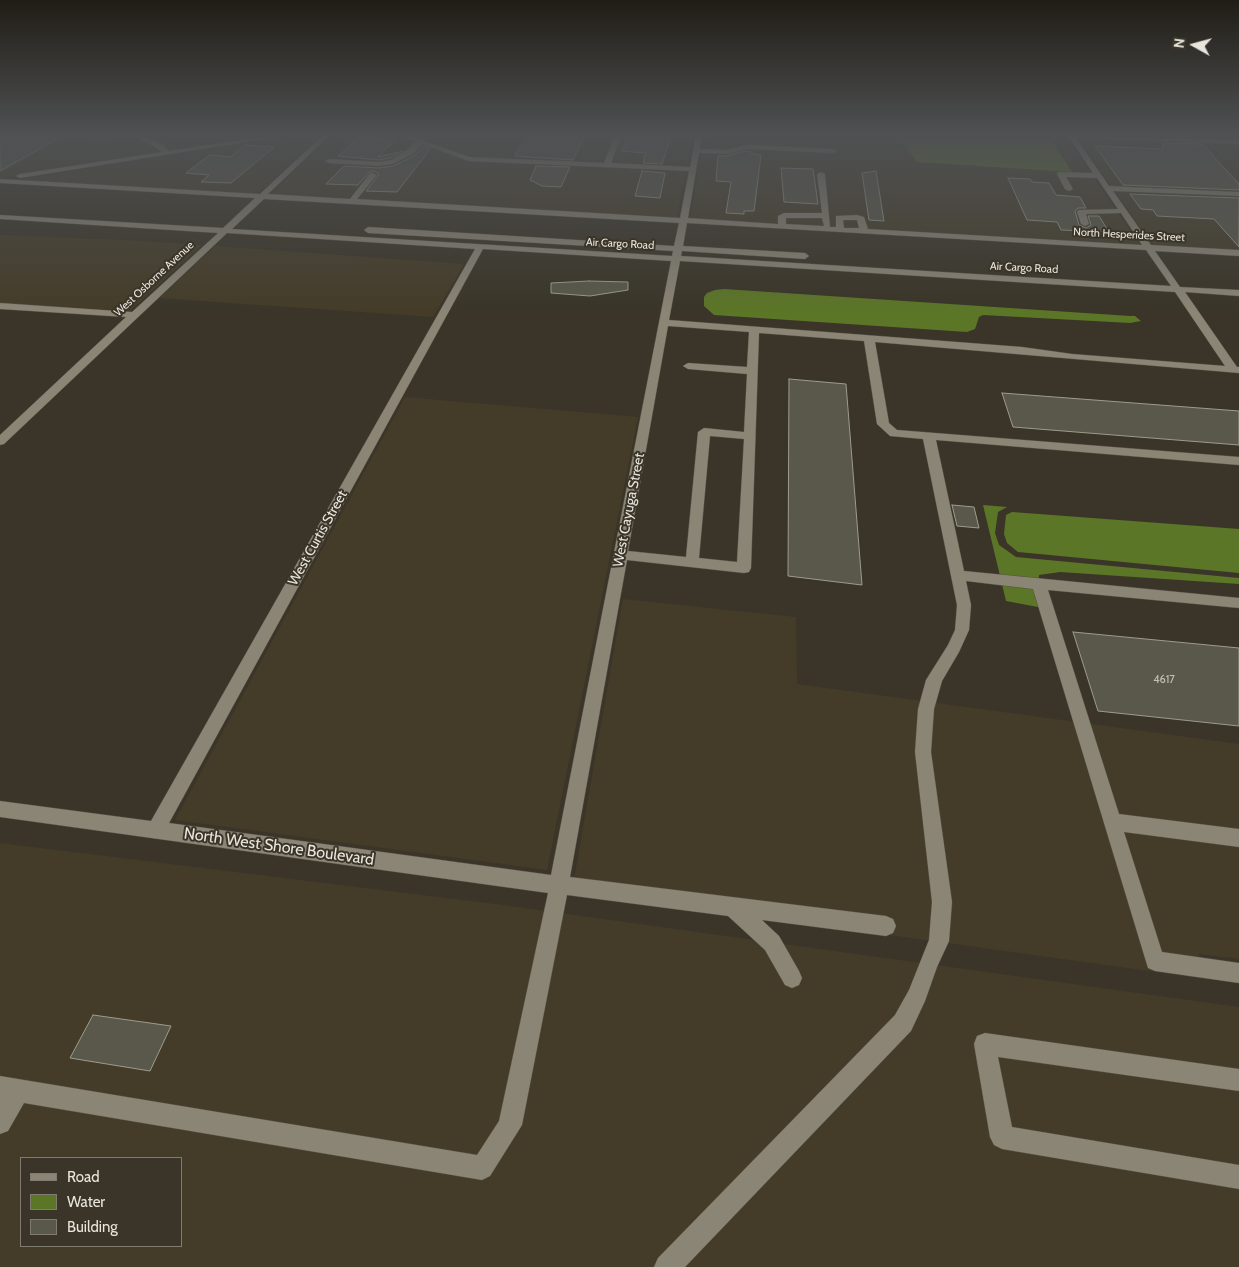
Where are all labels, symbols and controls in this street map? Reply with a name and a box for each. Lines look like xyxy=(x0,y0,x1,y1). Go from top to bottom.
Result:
north arrow xyxy=(1169,20,1219,70)
text: N xyxy=(1170,37,1189,49)
street label: North Hesperides Street xyxy=(1073,225,1185,245)
street label: Air Cargo Road xyxy=(586,236,654,252)
street label: West Osborne Avenue xyxy=(111,239,197,319)
street label: Air Cargo Road xyxy=(990,260,1058,276)
street label: West Cayuga Street xyxy=(610,452,648,568)
street label: West Curtis Street xyxy=(285,487,351,589)
house number: 4617 xyxy=(1153,673,1175,687)
street label: North West Shore Boulevard xyxy=(183,824,375,870)
legend xyxy=(20,1157,182,1247)
text: Road xyxy=(67,1168,100,1186)
text: Water xyxy=(67,1193,105,1211)
text: Building xyxy=(67,1218,118,1236)

